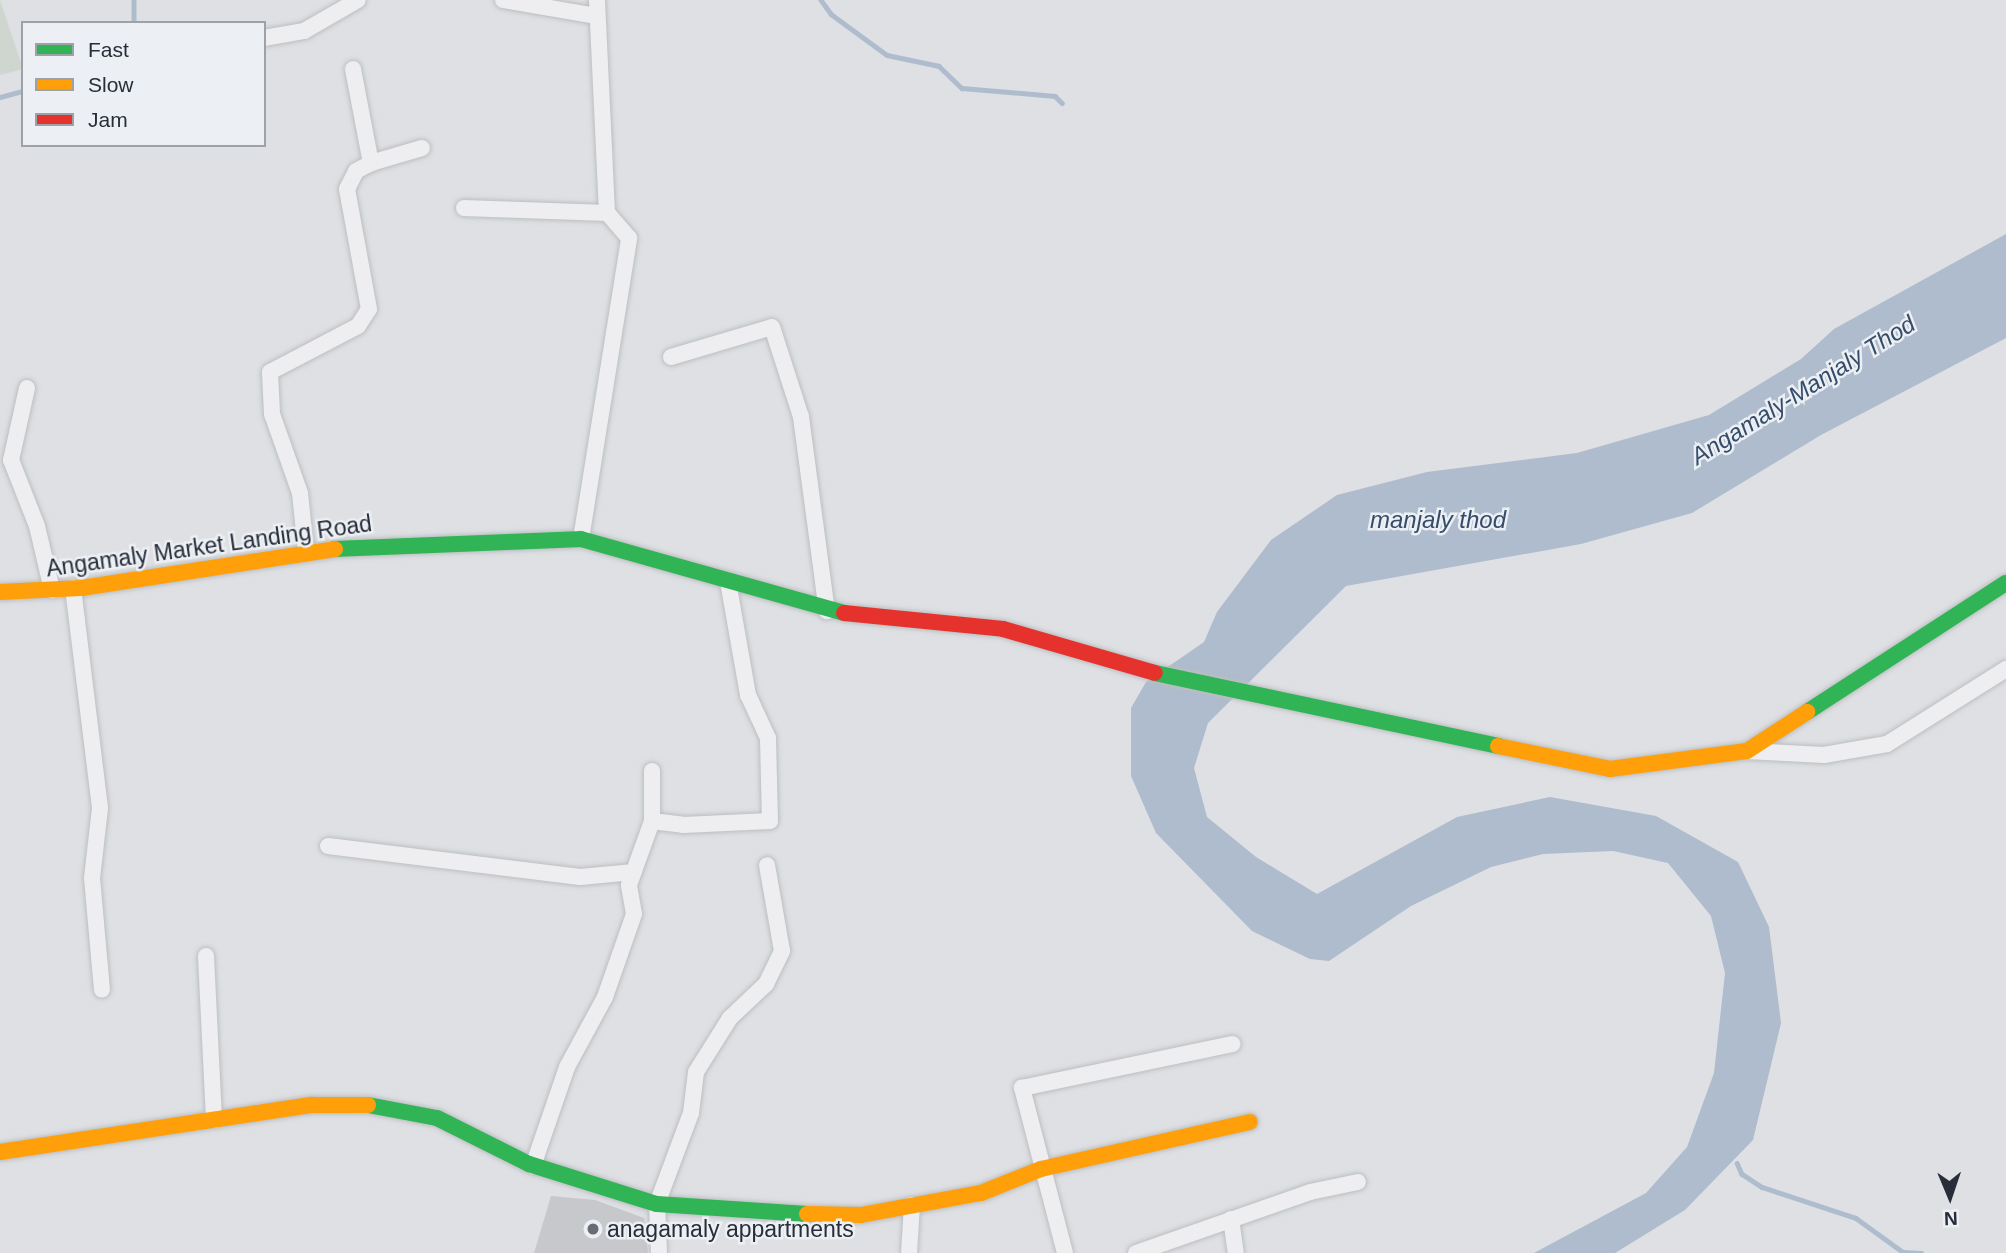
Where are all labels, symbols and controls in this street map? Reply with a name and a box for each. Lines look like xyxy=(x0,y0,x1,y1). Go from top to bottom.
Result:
legend xyxy=(21,21,266,147)
text: Fast xyxy=(88,38,129,61)
text: Slow xyxy=(88,73,134,96)
text: Jam xyxy=(88,108,128,131)
water label: Angamaly-Manjaly Thod xyxy=(1686,309,1920,471)
water label: manjaly thod xyxy=(1370,506,1506,534)
street label: Angamaly Market Landing Road xyxy=(44,509,374,583)
north arrow xyxy=(1915,1162,1985,1232)
text: N xyxy=(1944,1208,1958,1229)
place label: anagamaly appartments xyxy=(607,1215,854,1243)
marker: anagamaly appartments xyxy=(585,1221,601,1237)

